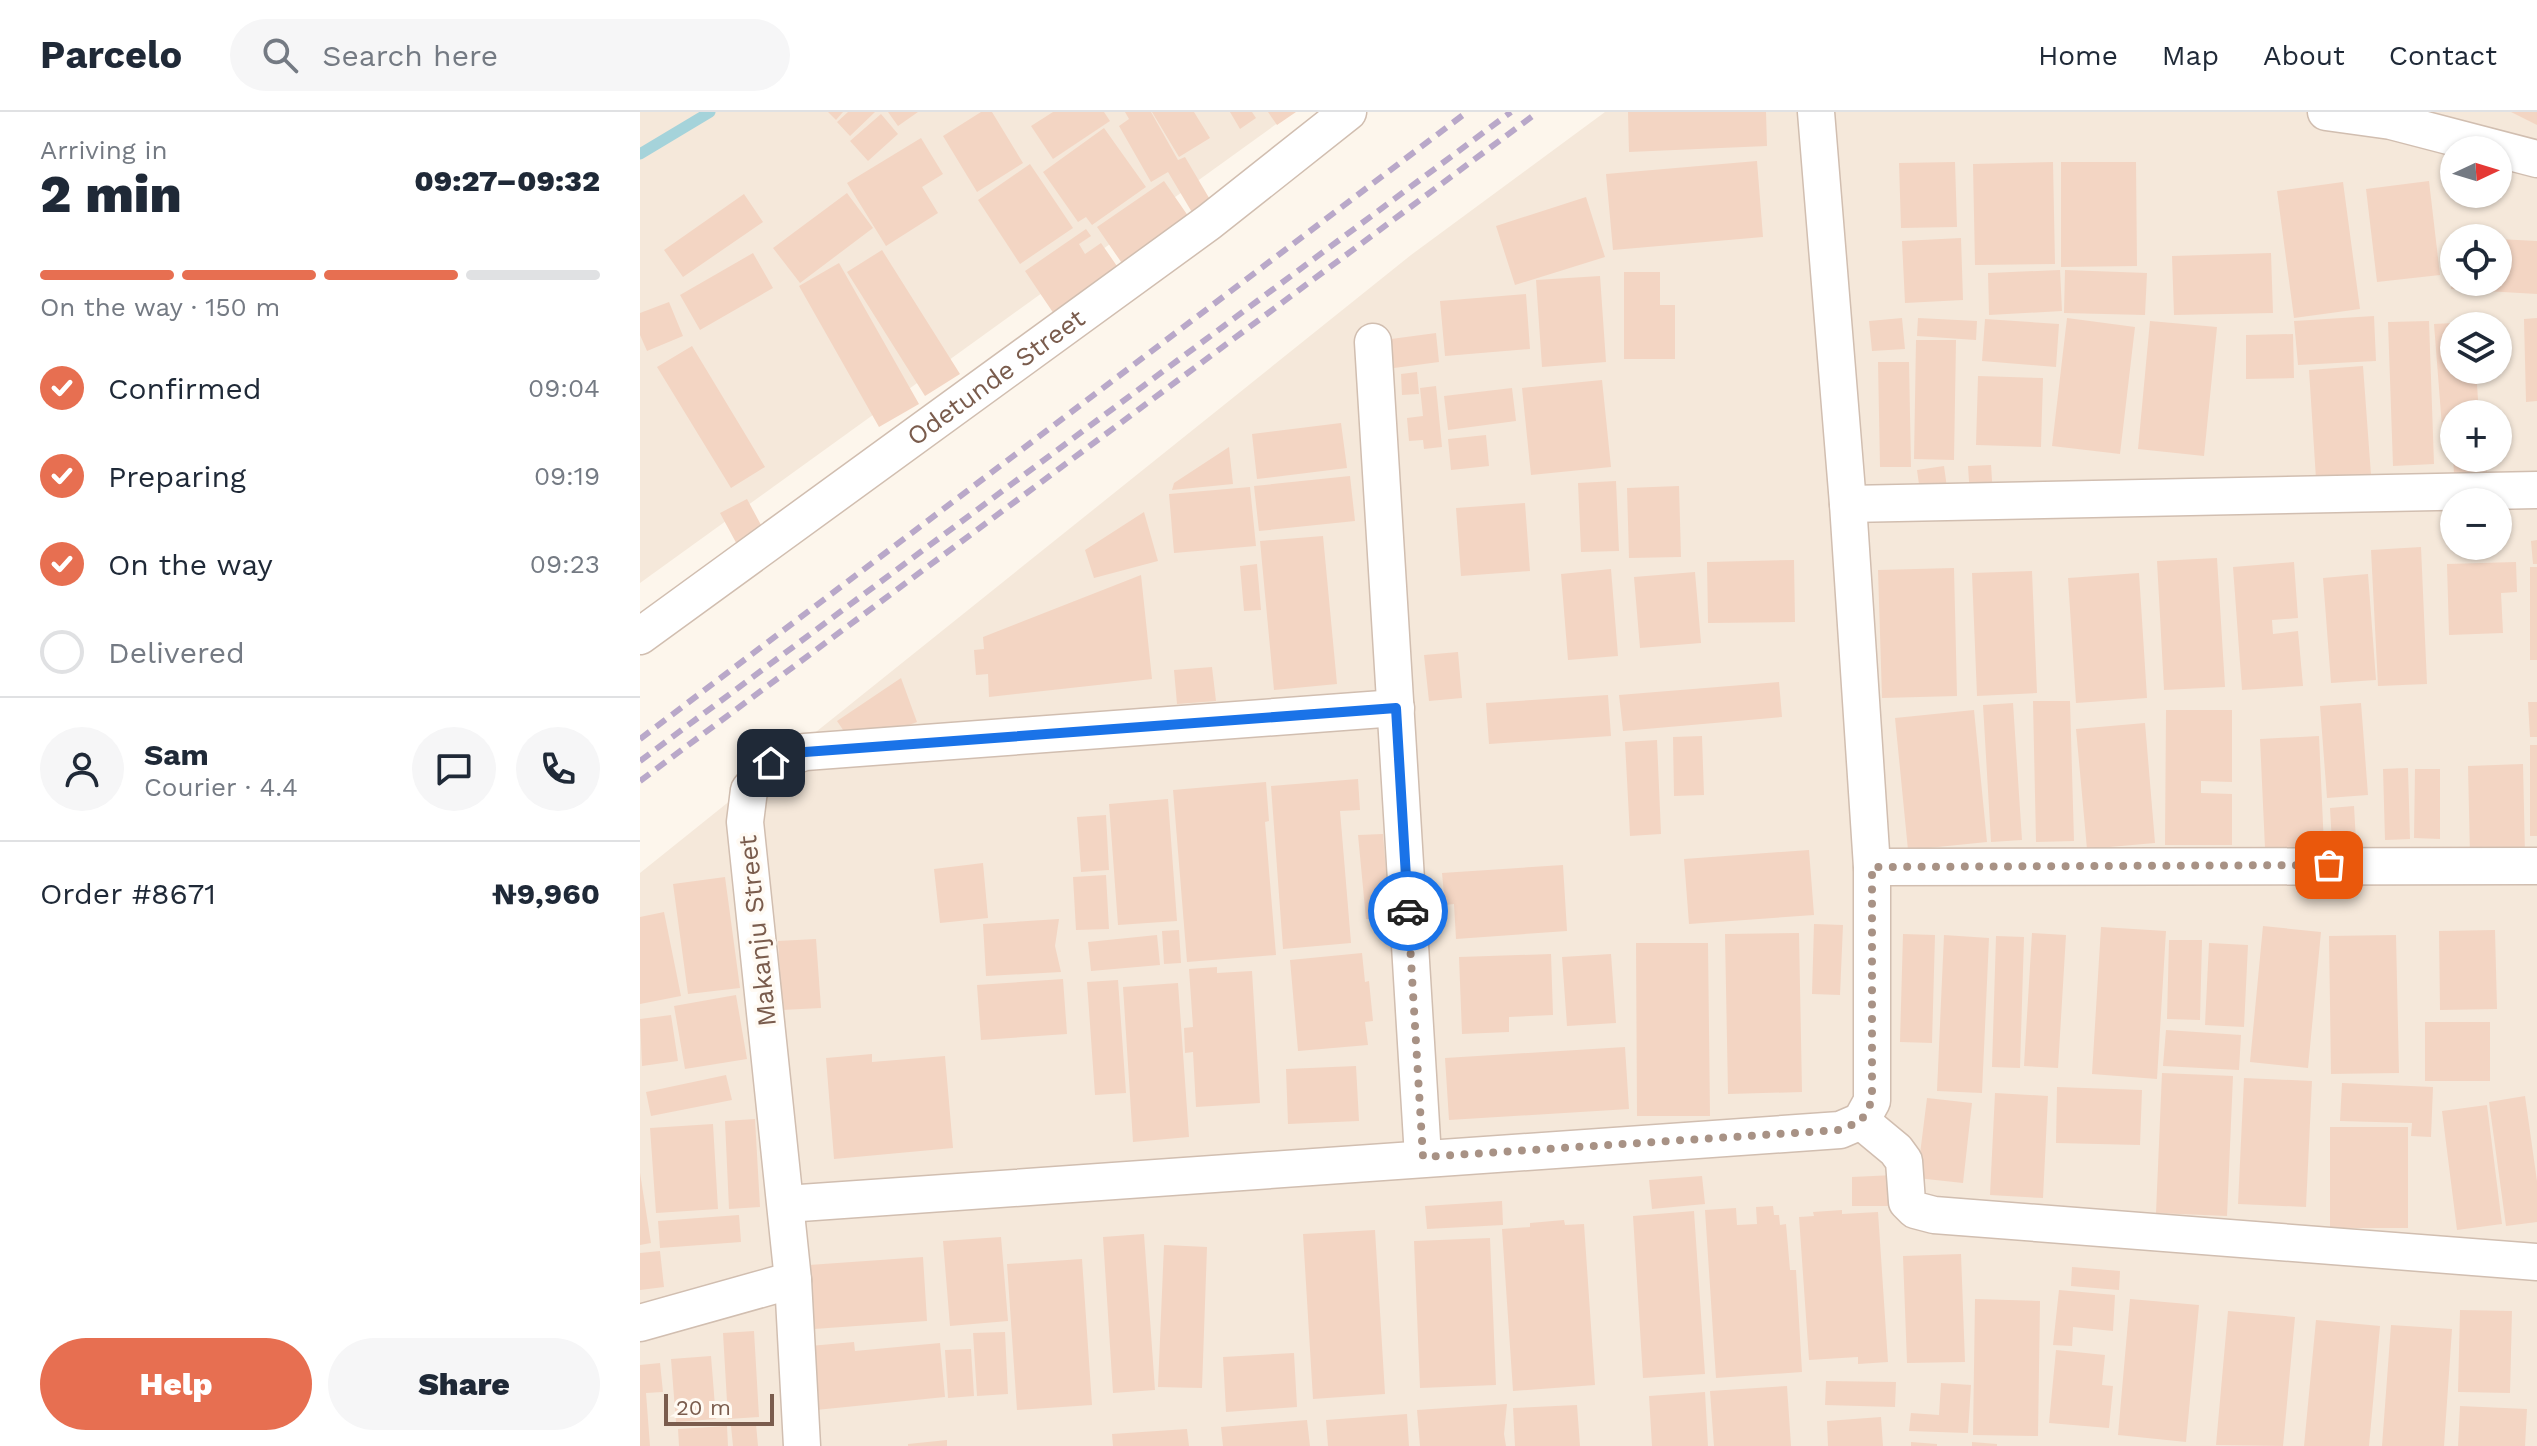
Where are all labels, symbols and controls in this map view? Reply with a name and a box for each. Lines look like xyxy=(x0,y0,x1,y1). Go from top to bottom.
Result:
search box xyxy=(230,19,790,91)
text: Parcelo xyxy=(40,33,182,77)
icon: search xyxy=(258,33,302,77)
text: Search here xyxy=(322,38,498,73)
text: Home xyxy=(2038,39,2118,72)
text: Map xyxy=(2162,39,2219,72)
text: About xyxy=(2263,39,2345,72)
text: Contact xyxy=(2389,39,2497,72)
text: Arriving in xyxy=(40,135,168,165)
north arrow xyxy=(2440,136,2512,208)
map controls xyxy=(2440,136,2512,560)
text: 09:27–09:32 xyxy=(414,163,600,198)
text: 2 min xyxy=(40,164,182,225)
button: locate xyxy=(2440,224,2512,296)
text: On the way · 150 m xyxy=(40,292,280,322)
street label: Odetunde Street xyxy=(901,303,1090,452)
button: layers xyxy=(2440,312,2512,384)
icon: check xyxy=(40,366,84,410)
text: Confirmed xyxy=(108,371,262,406)
text: 09:04 xyxy=(528,373,600,403)
button: + xyxy=(2440,400,2512,472)
icon: check xyxy=(40,454,84,498)
text: Preparing xyxy=(108,459,246,494)
text: 09:19 xyxy=(534,461,600,491)
button: − xyxy=(2440,488,2512,560)
icon: check xyxy=(40,542,84,586)
text: On the way xyxy=(108,547,273,582)
text: 09:23 xyxy=(530,549,600,579)
text: Delivered xyxy=(108,635,245,670)
button: person xyxy=(40,727,124,811)
button: chat xyxy=(412,727,496,811)
button: phone xyxy=(516,727,600,811)
pin xyxy=(737,729,805,797)
text: Sam xyxy=(144,737,209,772)
icon: home xyxy=(749,741,793,785)
text: Courier · 4.4 xyxy=(144,772,298,802)
pin xyxy=(2295,831,2363,899)
street label: Makanju Street xyxy=(732,834,782,1028)
icon: bag xyxy=(2307,843,2351,887)
courier xyxy=(1368,871,1448,951)
text: Order #8671 xyxy=(40,876,216,911)
text: ₦9,960 xyxy=(492,876,600,911)
icon: car xyxy=(1386,889,1430,933)
button: Help xyxy=(40,1338,312,1430)
button: Share xyxy=(328,1338,600,1430)
scale bar xyxy=(664,1390,774,1426)
text: 20 m xyxy=(676,1395,731,1420)

